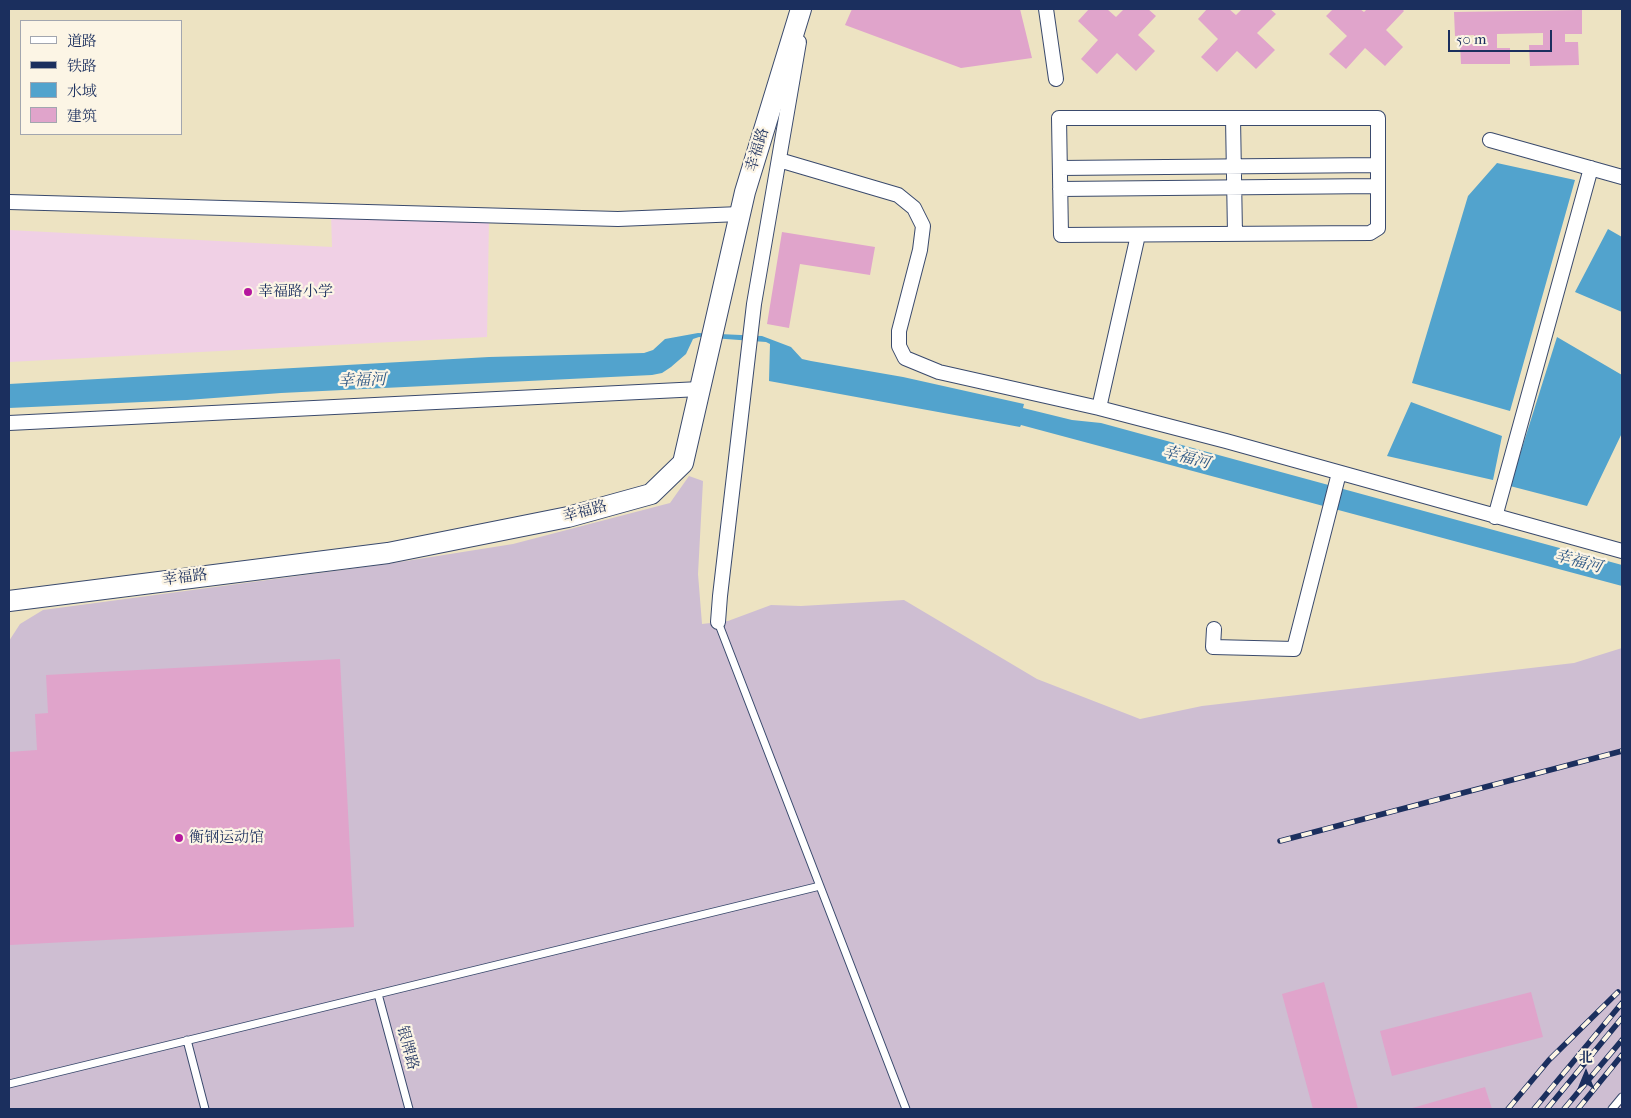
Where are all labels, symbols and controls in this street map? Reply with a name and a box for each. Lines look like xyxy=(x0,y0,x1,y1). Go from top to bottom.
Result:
legend xyxy=(20,20,182,135)
scale bar xyxy=(1451,20,1555,52)
text: 50 m xyxy=(1456,30,1486,48)
text: 道路 xyxy=(67,32,97,50)
text: 铁路 xyxy=(67,57,97,75)
text: 水域 xyxy=(67,82,97,100)
text: 建筑 xyxy=(67,107,97,125)
street label: 幸福路 xyxy=(743,126,773,174)
place label: 幸福路小学 xyxy=(258,283,333,301)
marker: 幸福路小学 xyxy=(242,286,254,298)
water label: 幸福河 xyxy=(338,371,386,391)
water label: 幸福河 xyxy=(1160,443,1212,473)
street label: 幸福路 xyxy=(561,497,609,527)
water label: 幸福河 xyxy=(1552,547,1604,577)
street label: 幸福路 xyxy=(162,566,208,590)
place label: 衡钢运动馆 xyxy=(189,829,264,847)
marker: 衡钢运动馆 xyxy=(173,832,185,844)
street label: 银牌路 xyxy=(392,1024,422,1072)
north arrow xyxy=(1561,1048,1611,1098)
text: 北 xyxy=(1579,1049,1593,1066)

